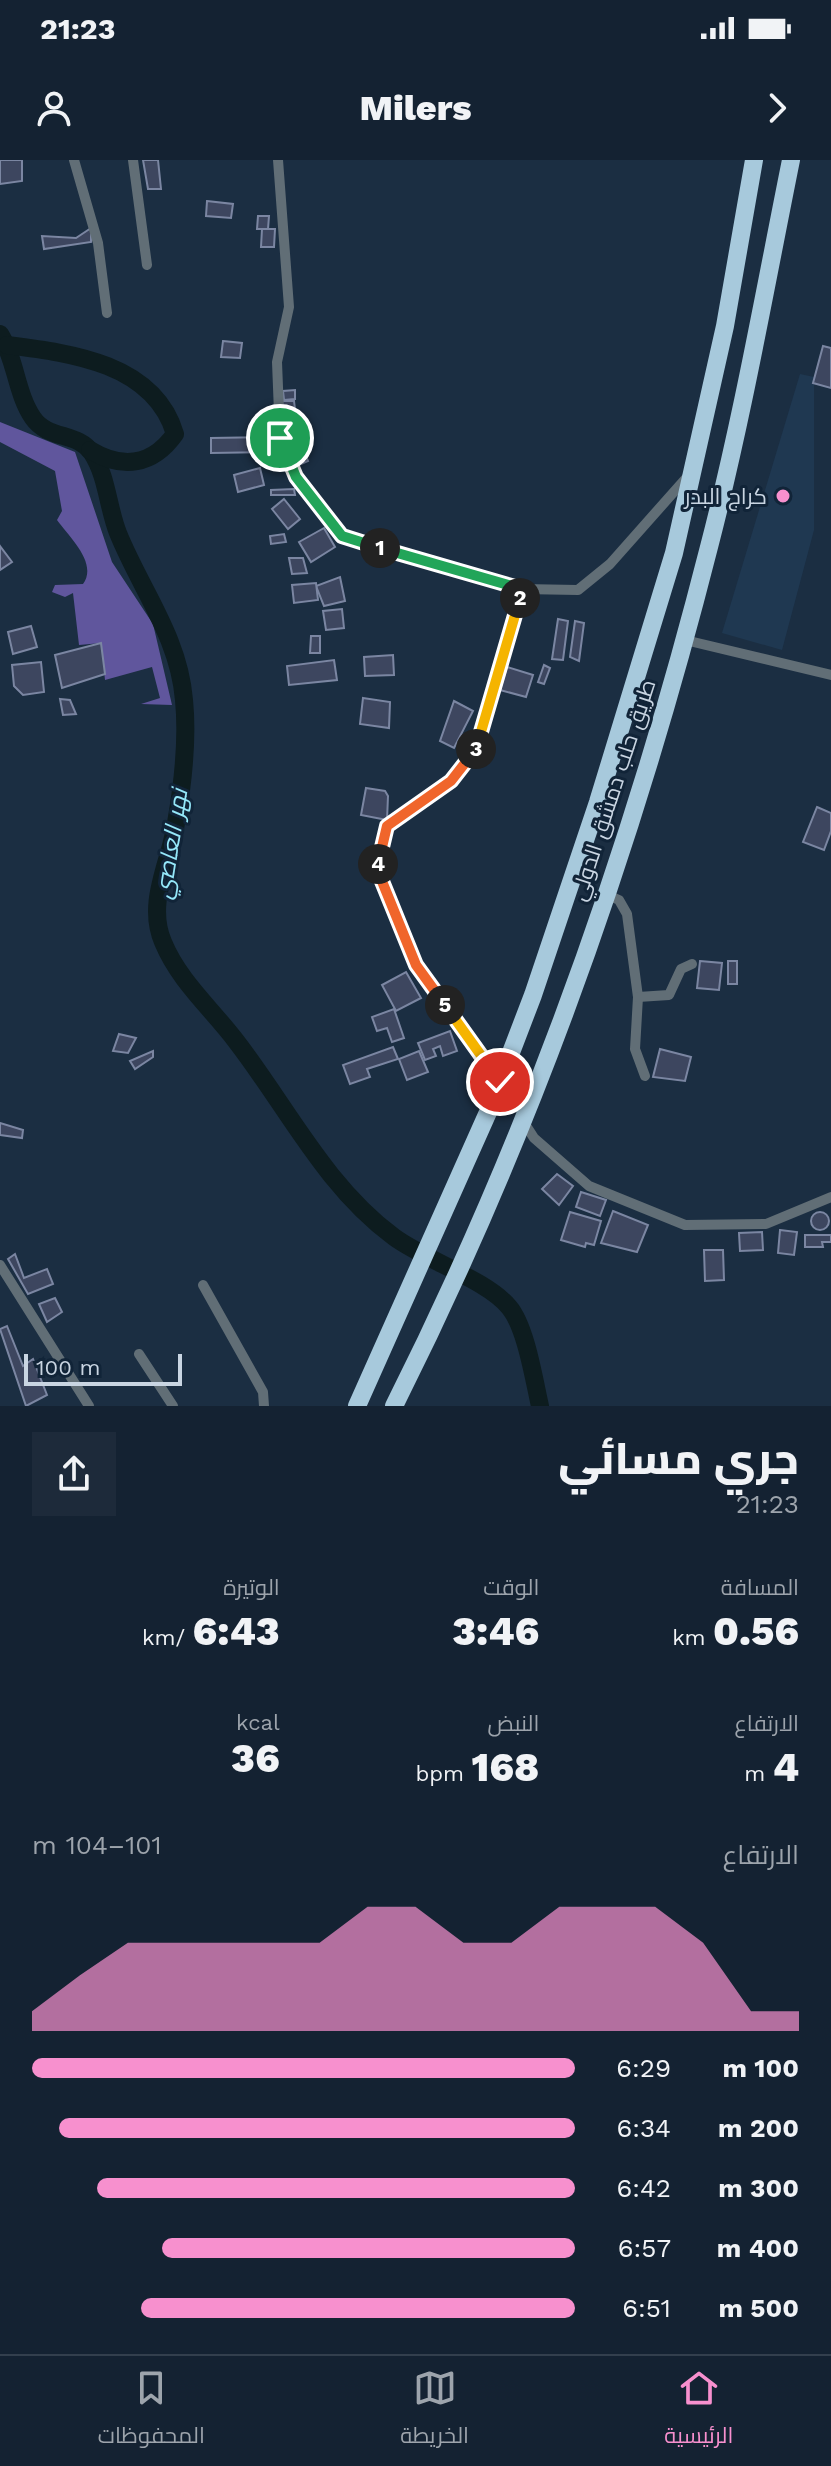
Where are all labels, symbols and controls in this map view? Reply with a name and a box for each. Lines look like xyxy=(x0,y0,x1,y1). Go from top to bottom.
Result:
text: 21:23 xyxy=(40,11,116,46)
icon: person xyxy=(32,86,76,130)
icon: forward xyxy=(755,86,799,130)
text: Milers xyxy=(359,87,472,129)
pin xyxy=(246,404,314,472)
icon: arrive xyxy=(258,416,302,460)
place label: كراج البدر xyxy=(682,484,767,511)
marker: كراج البدر xyxy=(774,487,792,505)
pin: 1 xyxy=(360,528,400,568)
text: 1 xyxy=(375,535,385,560)
pin: 2 xyxy=(500,578,540,618)
text: 2 xyxy=(513,585,527,610)
street label: طريق حلب دمشق الدولي xyxy=(565,676,664,905)
pin: 3 xyxy=(456,729,496,769)
text: 3 xyxy=(469,736,483,761)
water label: نهر العاصي xyxy=(148,784,198,902)
pin: 4 xyxy=(358,844,398,884)
text: 4 xyxy=(371,851,385,876)
pin: 5 xyxy=(425,985,465,1025)
text: 5 xyxy=(439,992,451,1017)
pin xyxy=(466,1048,534,1116)
icon: check xyxy=(478,1060,522,1104)
scale bar xyxy=(24,1350,182,1386)
text: 100 m xyxy=(36,1355,100,1380)
button: share xyxy=(32,1432,116,1516)
text: جري مسائي xyxy=(558,1433,799,1485)
text: 21:23 xyxy=(736,1489,799,1519)
text: الوتيرة xyxy=(223,1575,280,1600)
text: الوقت xyxy=(483,1575,539,1600)
text: المسافة xyxy=(721,1575,799,1600)
text: 6:43 xyxy=(193,1608,280,1655)
text: 3:46 xyxy=(452,1608,539,1655)
text: 0.56 xyxy=(713,1608,799,1655)
text: /km xyxy=(142,1625,193,1650)
text: km xyxy=(672,1625,713,1650)
text: kcal xyxy=(236,1710,280,1735)
text: النبض xyxy=(488,1711,539,1736)
text: الارتفاع xyxy=(735,1711,799,1736)
text: 36 xyxy=(231,1735,280,1782)
text: 168 xyxy=(472,1744,539,1791)
text: 4 xyxy=(773,1744,799,1791)
text: bpm xyxy=(415,1761,472,1786)
text: m xyxy=(744,1761,773,1786)
text: 101–104 m xyxy=(32,1830,162,1860)
text: الارتفاع xyxy=(723,1840,799,1870)
text: 6:29 xyxy=(616,2053,671,2083)
text: 100 m xyxy=(722,2053,799,2083)
text: 6:34 xyxy=(616,2113,671,2143)
text: 200 m xyxy=(718,2113,799,2143)
text: 6:42 xyxy=(616,2173,671,2203)
text: 300 m xyxy=(718,2173,799,2203)
text: 6:57 xyxy=(618,2233,671,2263)
text: 400 m xyxy=(717,2233,799,2263)
text: 6:51 xyxy=(622,2293,671,2323)
text: 500 m xyxy=(718,2293,799,2323)
tab: المحفوظات xyxy=(98,2366,205,2456)
tab: الخريطة xyxy=(400,2366,469,2456)
tab: الرئيسية xyxy=(664,2366,733,2456)

